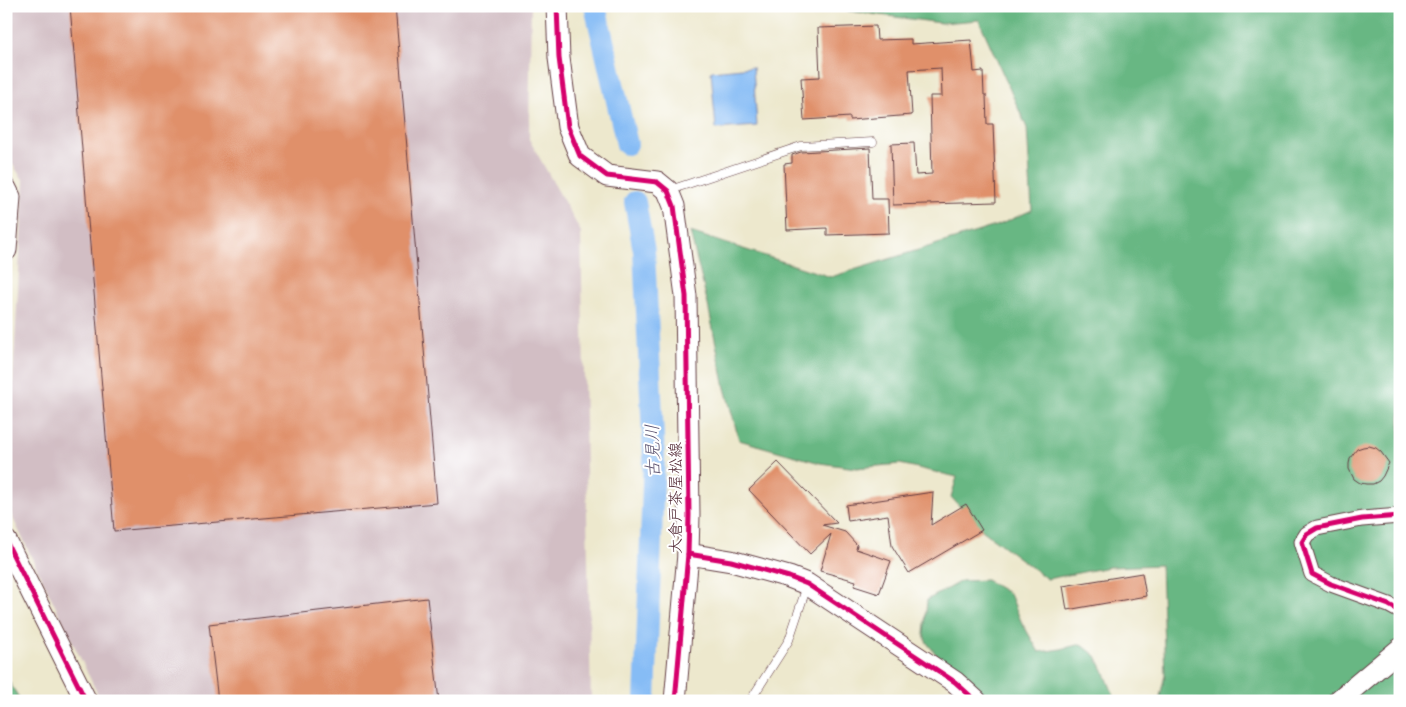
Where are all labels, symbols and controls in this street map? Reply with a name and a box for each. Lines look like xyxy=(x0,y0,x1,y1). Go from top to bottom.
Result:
water label: 古見川 xyxy=(640,424,664,478)
street label: 大倉戸茶屋松線 xyxy=(665,442,685,554)

